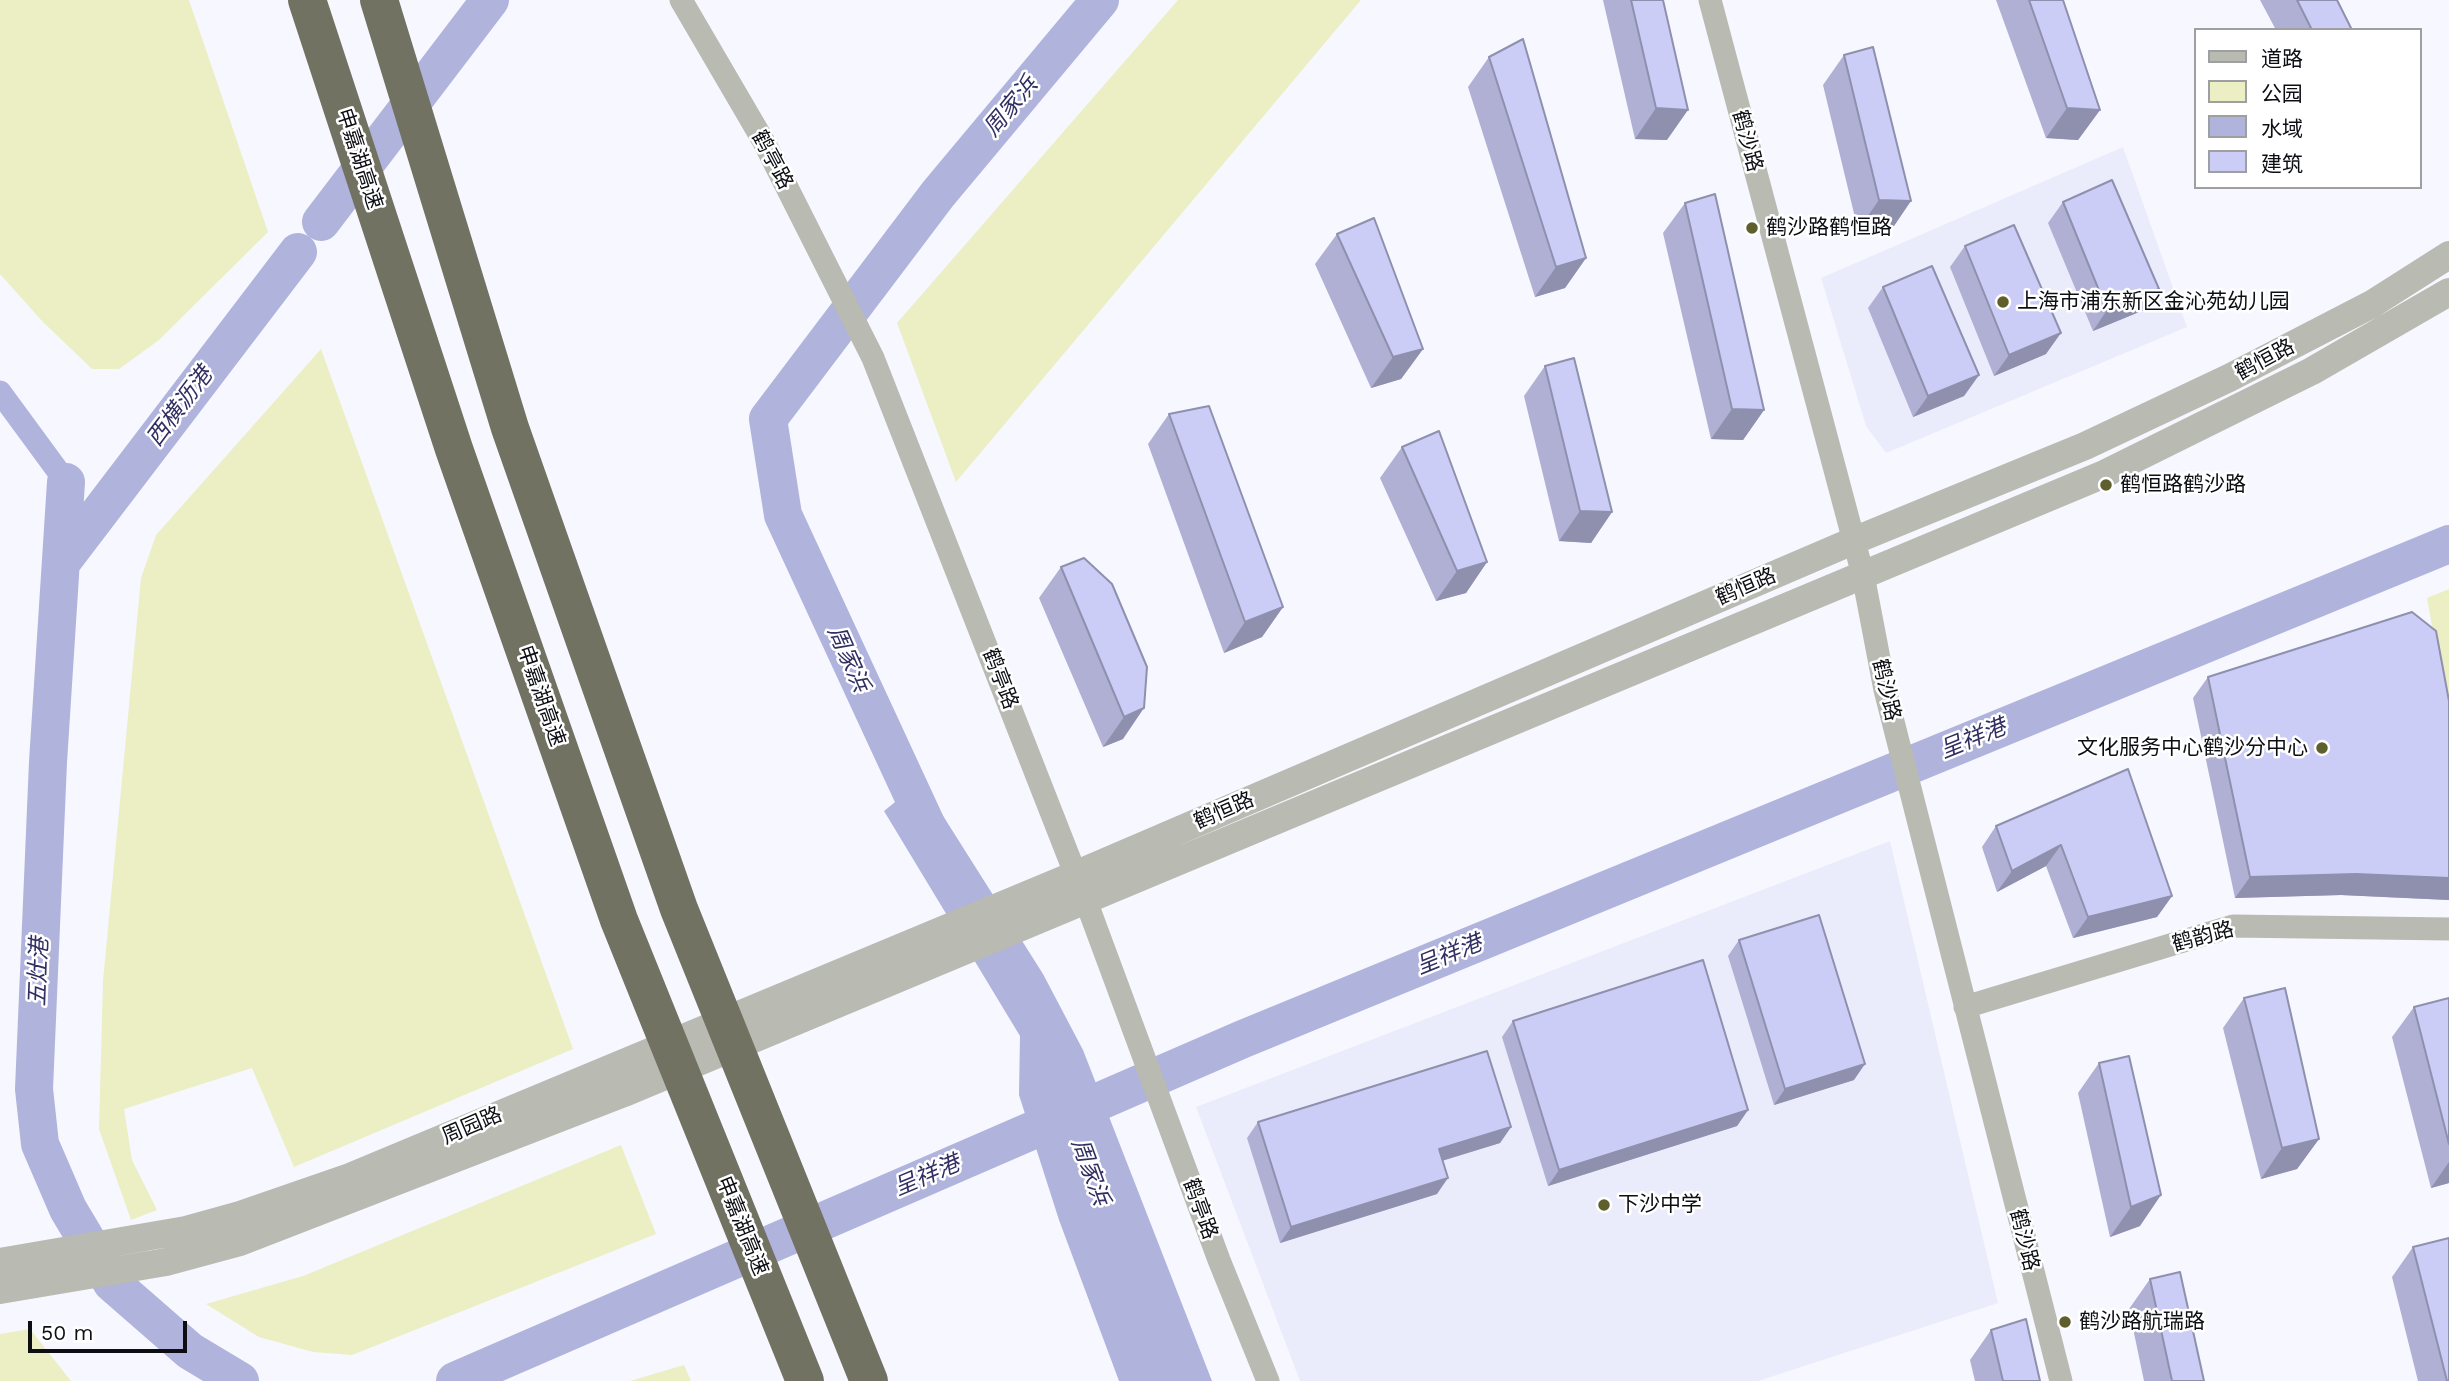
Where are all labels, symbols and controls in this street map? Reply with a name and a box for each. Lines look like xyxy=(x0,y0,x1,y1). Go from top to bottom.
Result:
legend xyxy=(2194,28,2421,189)
text: 道路 xyxy=(2261,46,2303,71)
water label: 周家浜 xyxy=(978,72,1044,142)
text: 公园 xyxy=(2261,81,2303,106)
street label: 申嘉湖高速 xyxy=(331,105,387,213)
street label: 鹤沙路 xyxy=(1727,107,1767,175)
text: 水域 xyxy=(2261,116,2303,141)
street label: 鹤亭路 xyxy=(746,126,798,194)
text: 建筑 xyxy=(2261,151,2303,176)
place label: 鹤沙路鹤恒路 xyxy=(1766,215,1892,241)
marker: 鹤沙路鹤恒路 xyxy=(1744,220,1760,236)
place label: 上海市浦东新区金沁苑幼儿园 xyxy=(2017,289,2290,315)
marker: 上海市浦东新区金沁苑幼儿园 xyxy=(1995,294,2011,310)
street label: 鹤恒路 xyxy=(2231,334,2299,386)
water label: 西横沥港 xyxy=(141,362,219,452)
place label: 鹤恒路鹤沙路 xyxy=(2120,472,2246,498)
marker: 鹤恒路鹤沙路 xyxy=(2098,477,2114,493)
street label: 鹤恒路 xyxy=(1712,563,1780,611)
water label: 周家浜 xyxy=(821,622,875,696)
street label: 申嘉湖高速 xyxy=(512,642,570,750)
street label: 鹤亭路 xyxy=(977,645,1023,713)
street label: 鹤沙路 xyxy=(1867,656,1905,724)
water label: 呈祥港 xyxy=(1936,713,2010,765)
place label: 文化服务中心鹤沙分中心 xyxy=(2077,735,2308,761)
marker: 文化服务中心鹤沙分中心 xyxy=(2314,740,2330,756)
street label: 鹤恒路 xyxy=(1190,787,1258,835)
street label: 鹤韵路 xyxy=(2169,917,2237,957)
water label: 呈祥港 xyxy=(1412,929,1486,981)
water label: 五灶港 xyxy=(24,937,54,1007)
street label: 周园路 xyxy=(438,1102,506,1150)
water label: 周家浜 xyxy=(1065,1135,1115,1209)
water label: 呈祥港 xyxy=(890,1150,964,1202)
street label: 申嘉湖高速 xyxy=(711,1173,773,1279)
street label: 鹤亭路 xyxy=(1177,1175,1223,1243)
place label: 下沙中学 xyxy=(1618,1192,1702,1218)
marker: 下沙中学 xyxy=(1596,1197,1612,1213)
street label: 鹤沙路 xyxy=(2004,1206,2044,1274)
scale bar xyxy=(32,1308,191,1352)
place label: 鹤沙路航瑞路 xyxy=(2079,1309,2205,1335)
marker: 鹤沙路航瑞路 xyxy=(2057,1314,2073,1330)
text: 50 m xyxy=(41,1320,93,1345)

